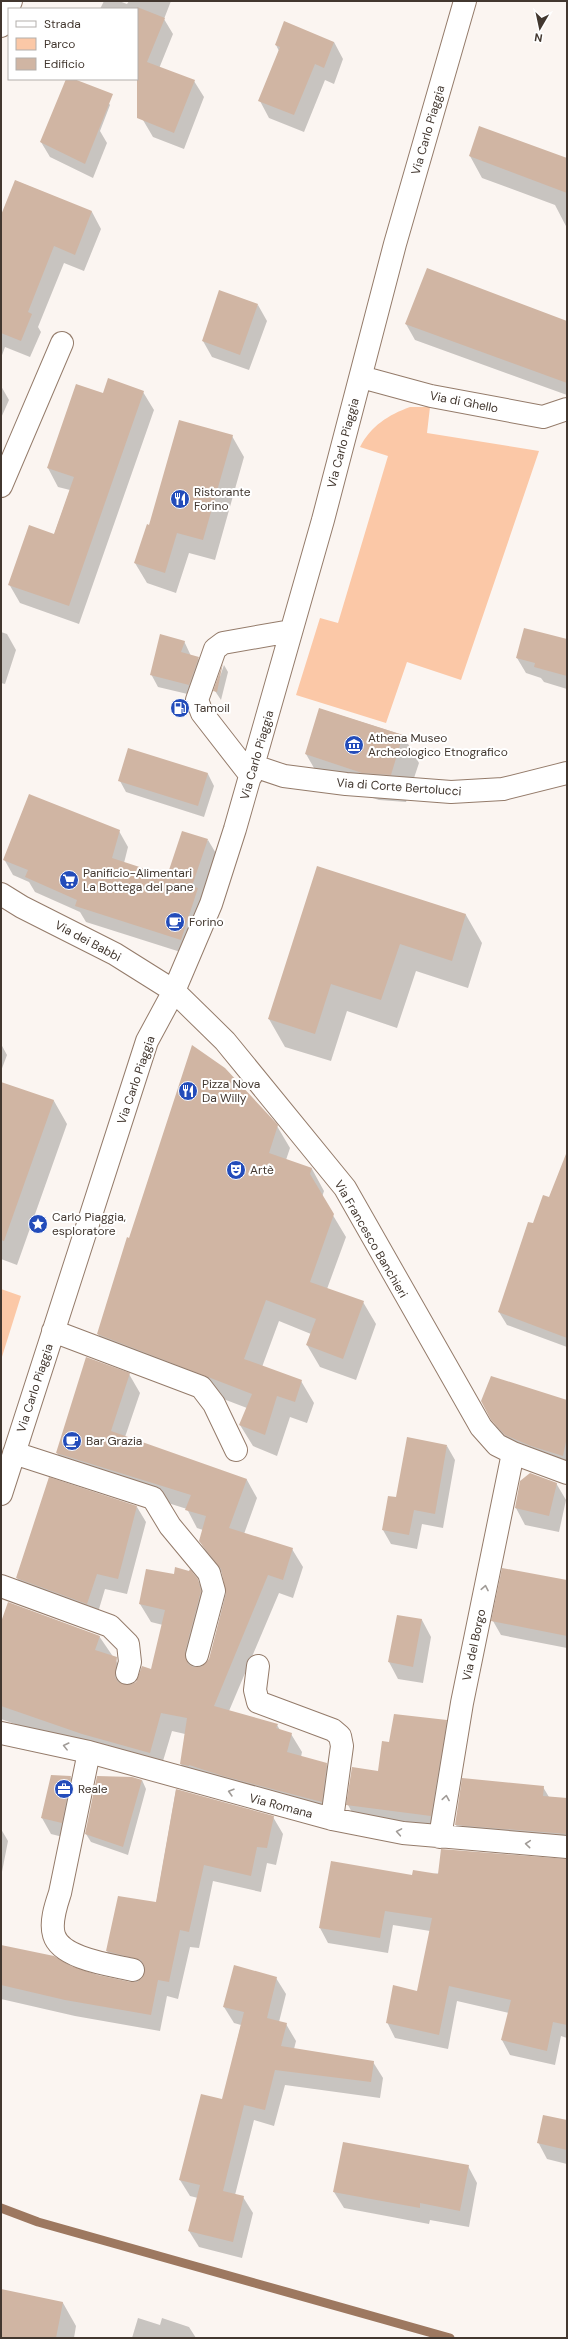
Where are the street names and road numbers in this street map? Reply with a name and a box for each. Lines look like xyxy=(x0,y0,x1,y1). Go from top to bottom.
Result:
street label: Via Carlo Piaggia xyxy=(408,83,448,177)
street label: Via di Ghello xyxy=(428,388,500,416)
street label: Via Carlo Piaggia xyxy=(323,396,363,490)
street label: Via Carlo Piaggia xyxy=(237,708,277,802)
street label: Via di Corte Bertolucci xyxy=(336,775,462,799)
street label: Via dei Babbi xyxy=(52,917,124,965)
street label: Via Carlo Piaggia xyxy=(113,1034,159,1126)
street label: Via Francesco Banchieri xyxy=(331,1177,411,1301)
street label: Via Carlo Piaggia xyxy=(13,1342,57,1434)
street label: Via del Borgo xyxy=(459,1608,489,1682)
street label: Via Romana xyxy=(247,1790,315,1822)

